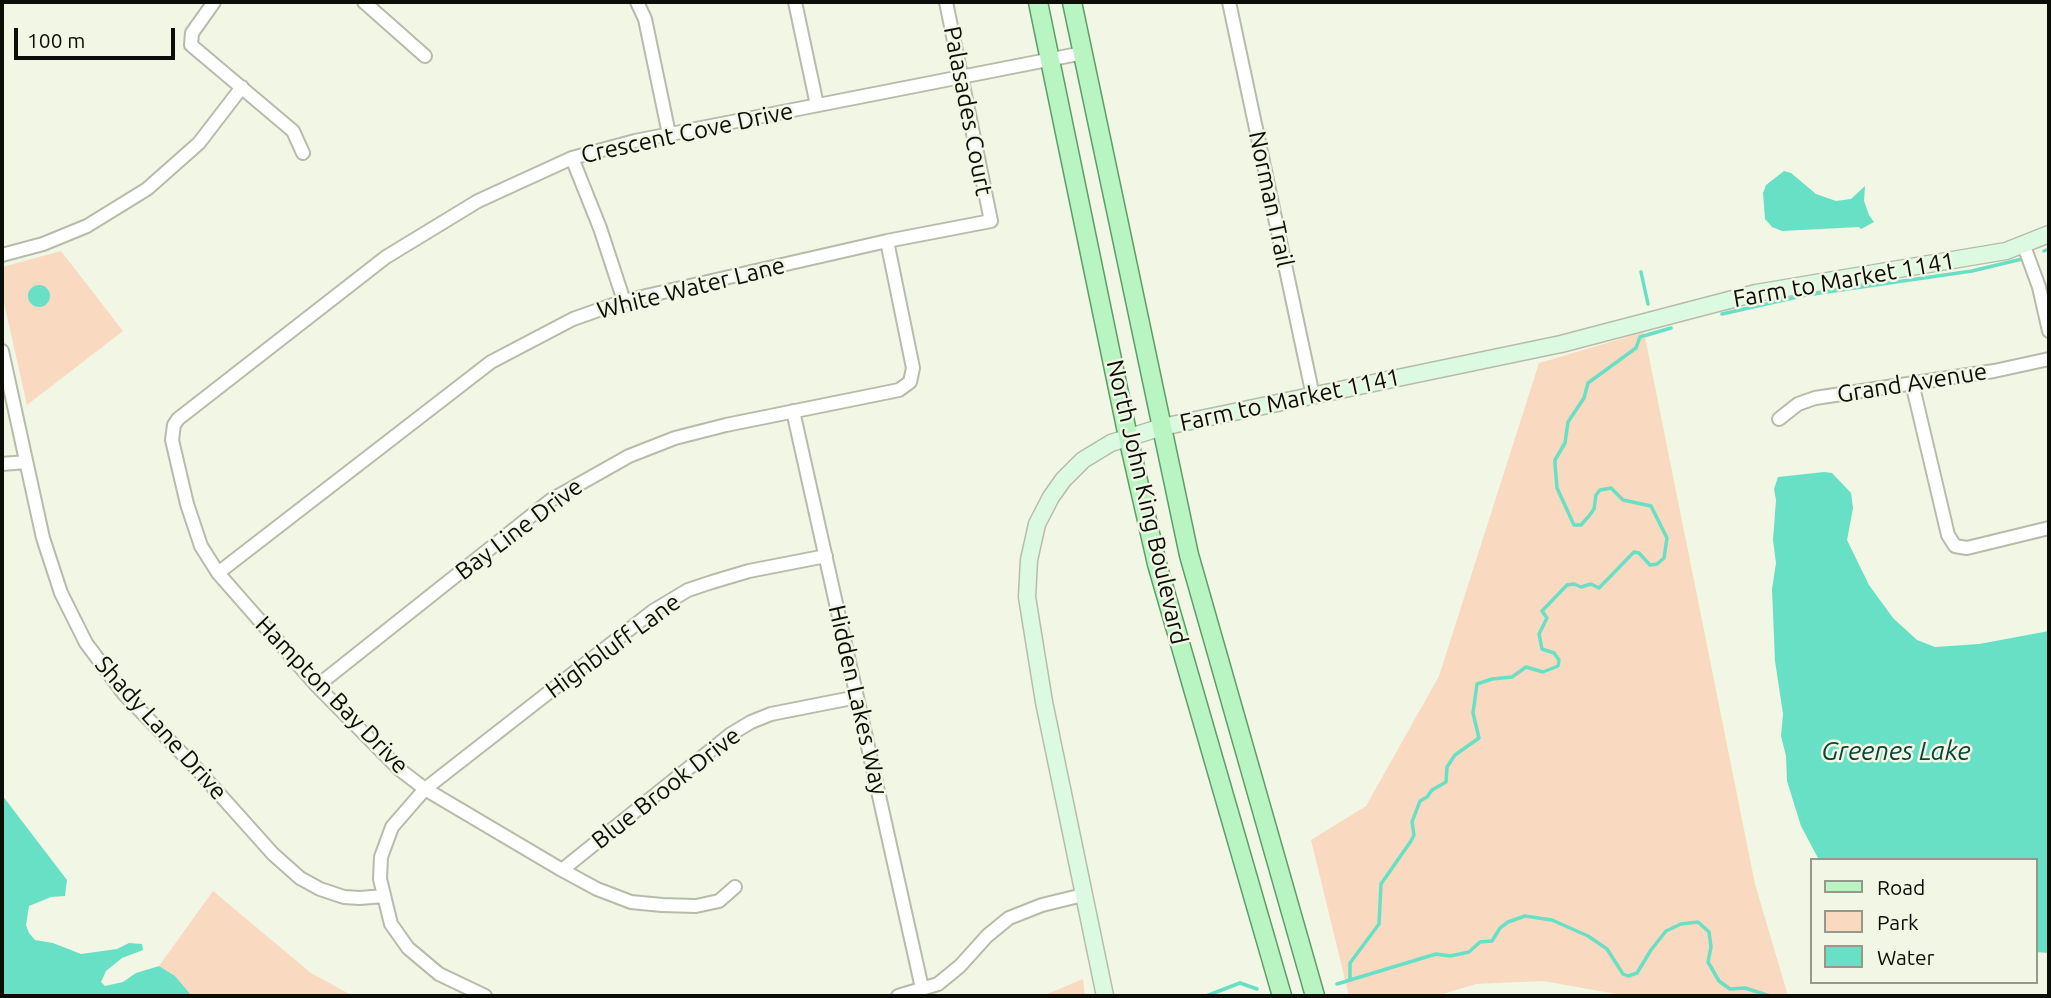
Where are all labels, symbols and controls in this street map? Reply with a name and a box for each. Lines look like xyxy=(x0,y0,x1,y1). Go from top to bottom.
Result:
scale bar xyxy=(18,14,178,58)
street label: Palasades Court xyxy=(937,24,999,198)
text: 100 m xyxy=(27,28,85,52)
street label: Crescent Cove Drive xyxy=(578,96,796,170)
street label: Norman Trail xyxy=(1243,128,1299,270)
street label: Farm to Market 1141 xyxy=(1731,246,1957,314)
street label: White Water Lane xyxy=(594,251,788,325)
street label: North John King Boulevard xyxy=(1100,357,1194,647)
street label: Grand Avenue xyxy=(1835,357,1989,409)
street label: Farm to Market 1141 xyxy=(1177,363,1403,437)
street label: Bay Line Drive xyxy=(450,472,588,586)
street label: Highbluff Lane xyxy=(540,588,686,704)
street label: Hidden Lakes Way xyxy=(822,602,894,798)
street label: Hampton Bay Drive xyxy=(249,610,415,780)
street label: Shady Lane Drive xyxy=(89,650,233,806)
street label: Blue Brook Drive xyxy=(586,721,746,855)
water label: Greenes Lake xyxy=(1821,735,1971,767)
legend xyxy=(1810,858,2037,984)
text: Road xyxy=(1877,875,1925,899)
text: Park xyxy=(1877,910,1919,934)
text: Water xyxy=(1877,945,1935,969)

